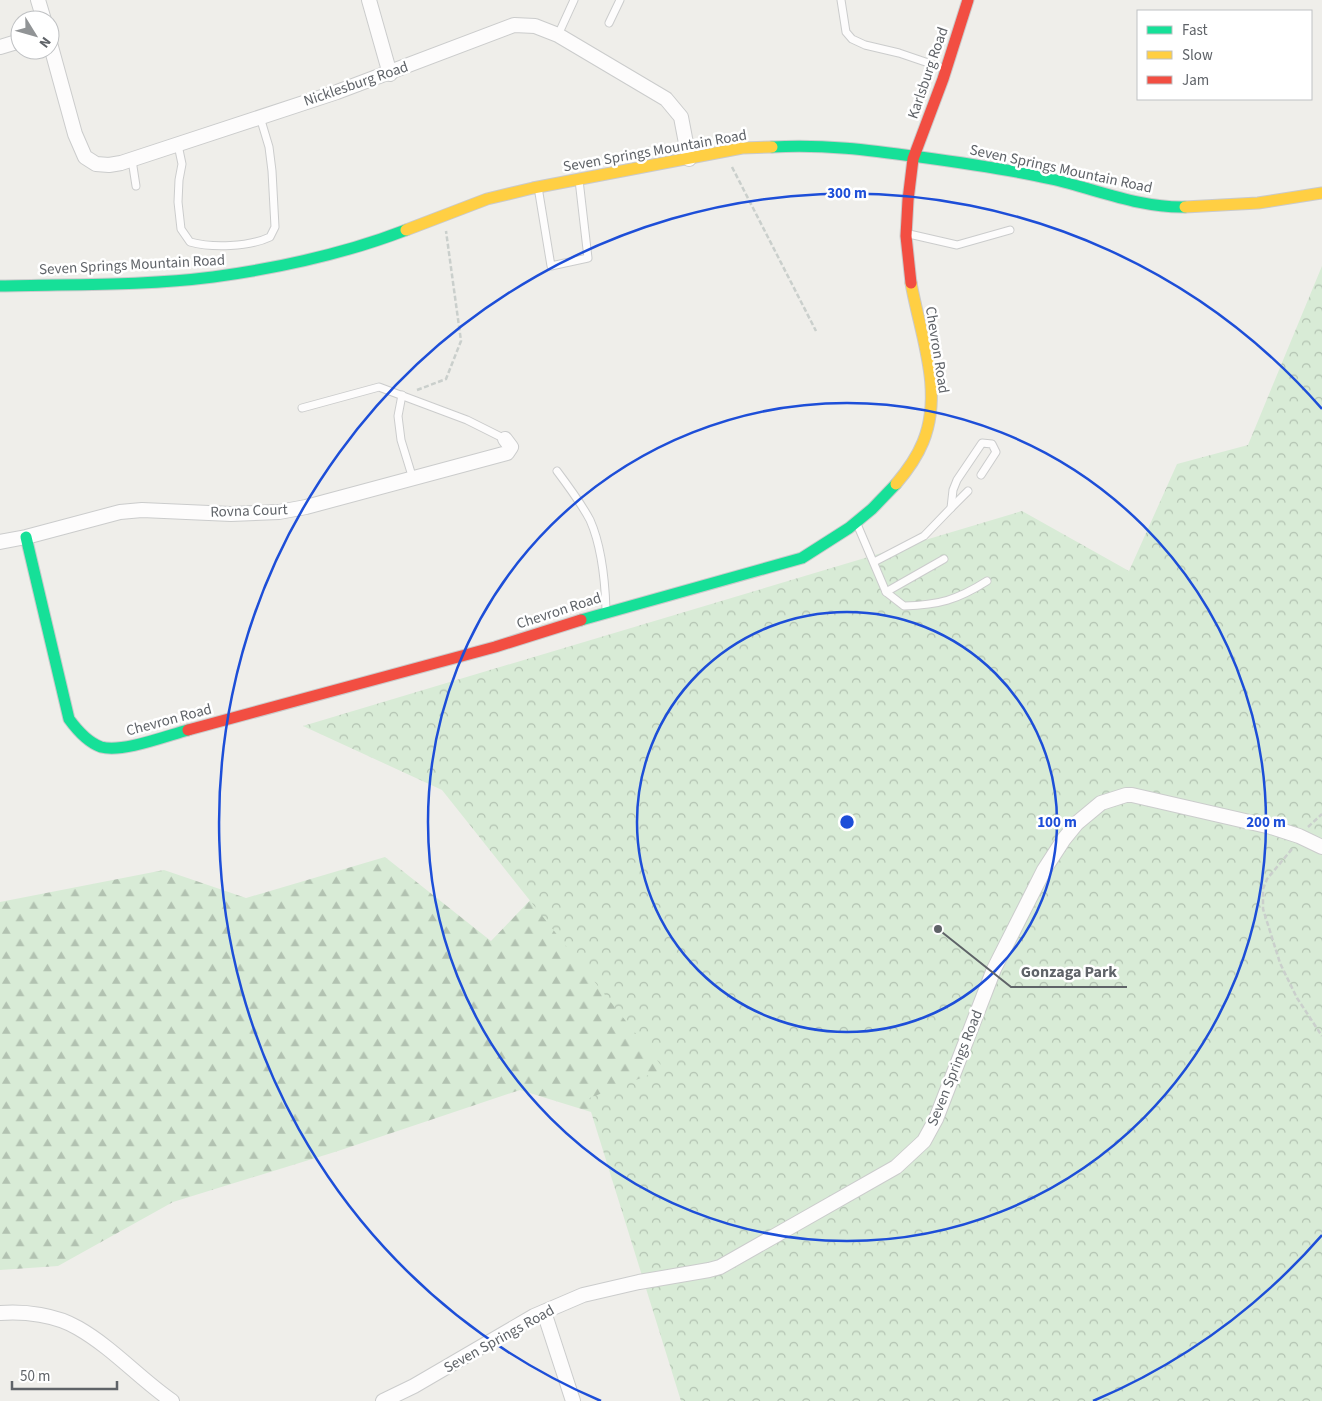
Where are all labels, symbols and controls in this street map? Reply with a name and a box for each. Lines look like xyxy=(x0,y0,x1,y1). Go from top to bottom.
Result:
north arrow xyxy=(10,10,60,60)
legend xyxy=(1137,10,1312,100)
text: Fast xyxy=(1182,20,1208,41)
street label: Karlsburg Road xyxy=(902,24,954,122)
text: N xyxy=(34,32,55,52)
text: Slow xyxy=(1182,45,1213,66)
street label: Nicklesburg Road xyxy=(301,56,411,112)
text: Jam xyxy=(1182,70,1209,91)
street label: Seven Springs Mountain Road xyxy=(561,124,749,178)
street label: Seven Springs Mountain Road xyxy=(968,139,1154,199)
text: 300 m xyxy=(827,183,867,204)
street label: Seven Springs Mountain Road xyxy=(38,250,226,280)
street label: Chevron Road xyxy=(920,305,954,395)
street label: Rovna Court xyxy=(210,499,288,523)
street label: Chevron Road xyxy=(514,587,604,635)
street label: Chevron Road xyxy=(124,698,214,742)
text: 100 m xyxy=(1037,812,1077,833)
text: 200 m xyxy=(1246,812,1286,833)
centre of rings xyxy=(838,813,856,831)
callout: Gonzaga Park xyxy=(1011,956,1127,987)
text: Gonzaga Park xyxy=(1021,961,1117,983)
street label: Seven Springs Road xyxy=(922,1007,988,1129)
street label: Seven Springs Road xyxy=(440,1300,558,1378)
scale bar xyxy=(12,1358,118,1390)
text: 50 m xyxy=(20,1366,50,1387)

